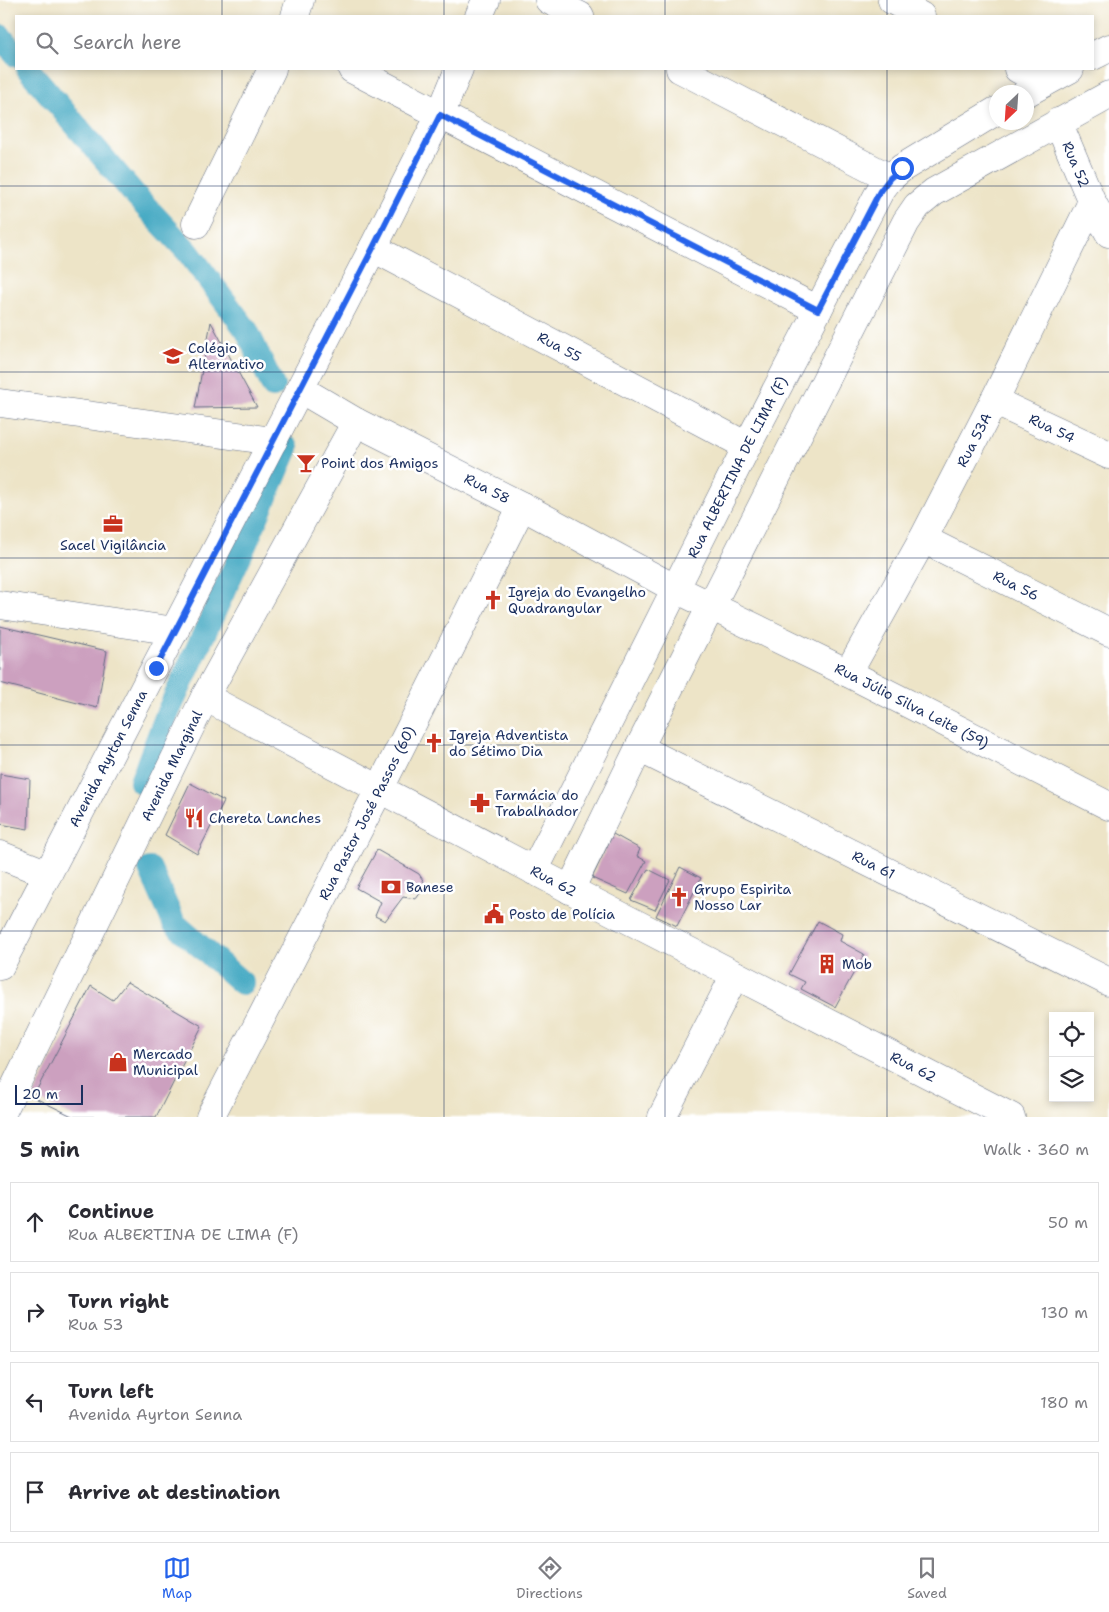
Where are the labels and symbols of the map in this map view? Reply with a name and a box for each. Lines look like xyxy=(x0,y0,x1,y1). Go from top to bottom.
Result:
north arrow xyxy=(989,85,1034,130)
street label: Rua 52 xyxy=(1058,139,1094,190)
route start xyxy=(891,157,914,180)
street label: Rua 55 xyxy=(534,328,585,366)
place label: Colégio Alternativo xyxy=(188,339,264,373)
school or university icon: Colégio Alternativo xyxy=(162,345,184,367)
street label: Rua ALBERTINA DE LIMA (F) xyxy=(683,373,791,561)
street label: Rua 53A xyxy=(953,410,995,470)
street label: Rua 54 xyxy=(1026,410,1078,447)
bar icon: Point dos Amigos xyxy=(295,452,317,474)
place label: Point dos Amigos xyxy=(321,454,438,472)
street label: Rua 58 xyxy=(461,469,513,507)
office icon: Sacel Vigilância xyxy=(102,513,124,535)
place label: Sacel Vigilância xyxy=(60,536,166,554)
street label: Rua 56 xyxy=(990,567,1042,605)
place label: Igreja do Evangelho Quadrangular xyxy=(508,583,646,617)
church icon: Igreja do Evangelho Quadrangular xyxy=(482,589,504,611)
route end xyxy=(145,657,168,680)
street label: Rua Júlio Silva Leite (59) xyxy=(832,659,992,752)
street label: Avenida Ayrton Senna xyxy=(65,686,151,830)
street label: Avenida Marginal xyxy=(137,706,207,824)
street label: Rua Pastor José Passos (60) xyxy=(315,723,419,903)
place label: Igreja Adventista do Sétimo Dia xyxy=(449,726,569,760)
church icon: Igreja Adventista do Sétimo Dia xyxy=(423,732,445,754)
place label: Farmácia do Trabalhador xyxy=(495,786,579,820)
pharmacy icon: Farmácia do Trabalhador xyxy=(469,792,491,814)
restaurant icon: Chereta Lanches xyxy=(183,807,205,829)
place label: Chereta Lanches xyxy=(209,809,321,827)
street label: Rua 61 xyxy=(849,847,898,883)
street label: Rua 62 xyxy=(527,861,580,900)
bank icon: Banese xyxy=(380,876,402,898)
place label: Banese xyxy=(406,878,454,896)
place label: Grupo Espirita Nosso Lar xyxy=(694,880,791,914)
church icon: Grupo Espirita Nosso Lar xyxy=(668,886,690,908)
public building icon: Posto de Polícia xyxy=(483,903,505,925)
place label: Posto de Polícia xyxy=(509,905,615,923)
building icon: Mob xyxy=(816,953,838,975)
place label: Mob xyxy=(842,955,872,973)
place label: Mercado Municipal xyxy=(133,1045,199,1079)
street label: Rua 62 xyxy=(887,1047,939,1086)
shop icon: Mercado Municipal xyxy=(107,1051,129,1073)
scale bar xyxy=(15,1082,82,1105)

